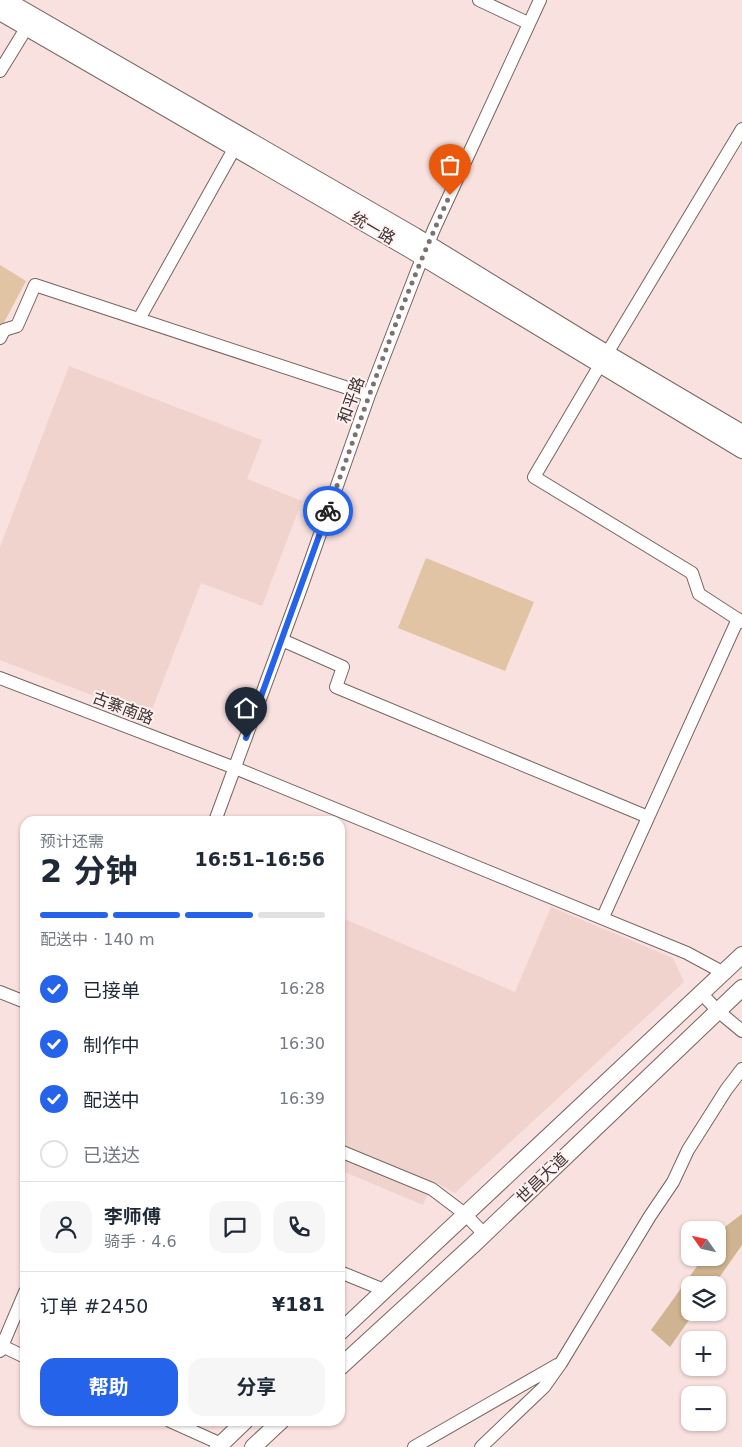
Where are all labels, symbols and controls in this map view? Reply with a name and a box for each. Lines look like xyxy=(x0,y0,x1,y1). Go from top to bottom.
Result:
pin xyxy=(429,144,471,195)
icon: bag xyxy=(436,151,464,179)
street label: 统一路 xyxy=(347,208,399,248)
street label: 和平路 xyxy=(334,374,368,426)
courier xyxy=(303,486,353,536)
icon: bike xyxy=(314,497,342,525)
pin xyxy=(225,687,267,738)
street label: 古寨南路 xyxy=(90,688,156,728)
icon: home xyxy=(232,694,260,722)
text: 预计还需 xyxy=(40,832,104,851)
text: 16:51–16:56 xyxy=(195,848,325,870)
text: 2 分钟 xyxy=(40,852,137,890)
text: 配送中 · 140 m xyxy=(40,930,154,949)
icon: check xyxy=(40,975,68,1003)
text: 已接单 xyxy=(83,979,140,1001)
text: 16:28 xyxy=(279,979,325,998)
icon: check xyxy=(40,1030,68,1058)
text: 制作中 xyxy=(83,1034,140,1056)
text: 16:30 xyxy=(279,1034,325,1053)
icon: check xyxy=(40,1085,68,1113)
text: 配送中 xyxy=(83,1089,140,1111)
text: 16:39 xyxy=(279,1089,325,1108)
text: 已送达 xyxy=(83,1144,140,1166)
street label: 世昌大道 xyxy=(512,1149,572,1207)
button: person xyxy=(40,1201,92,1253)
button: chat xyxy=(209,1201,261,1253)
button: phone xyxy=(273,1201,325,1253)
text: 李师傅 xyxy=(104,1205,161,1227)
north arrow xyxy=(681,1221,726,1266)
map controls xyxy=(681,1221,726,1431)
text: 骑手 · 4.6 xyxy=(104,1232,177,1251)
button: layers xyxy=(681,1276,726,1321)
text: ¥181 xyxy=(272,1293,325,1315)
text: 订单 #2450 xyxy=(40,1295,148,1317)
button: + xyxy=(681,1331,726,1376)
button: 帮助 xyxy=(40,1358,178,1416)
button: 分享 xyxy=(188,1358,325,1416)
button: − xyxy=(681,1386,726,1431)

